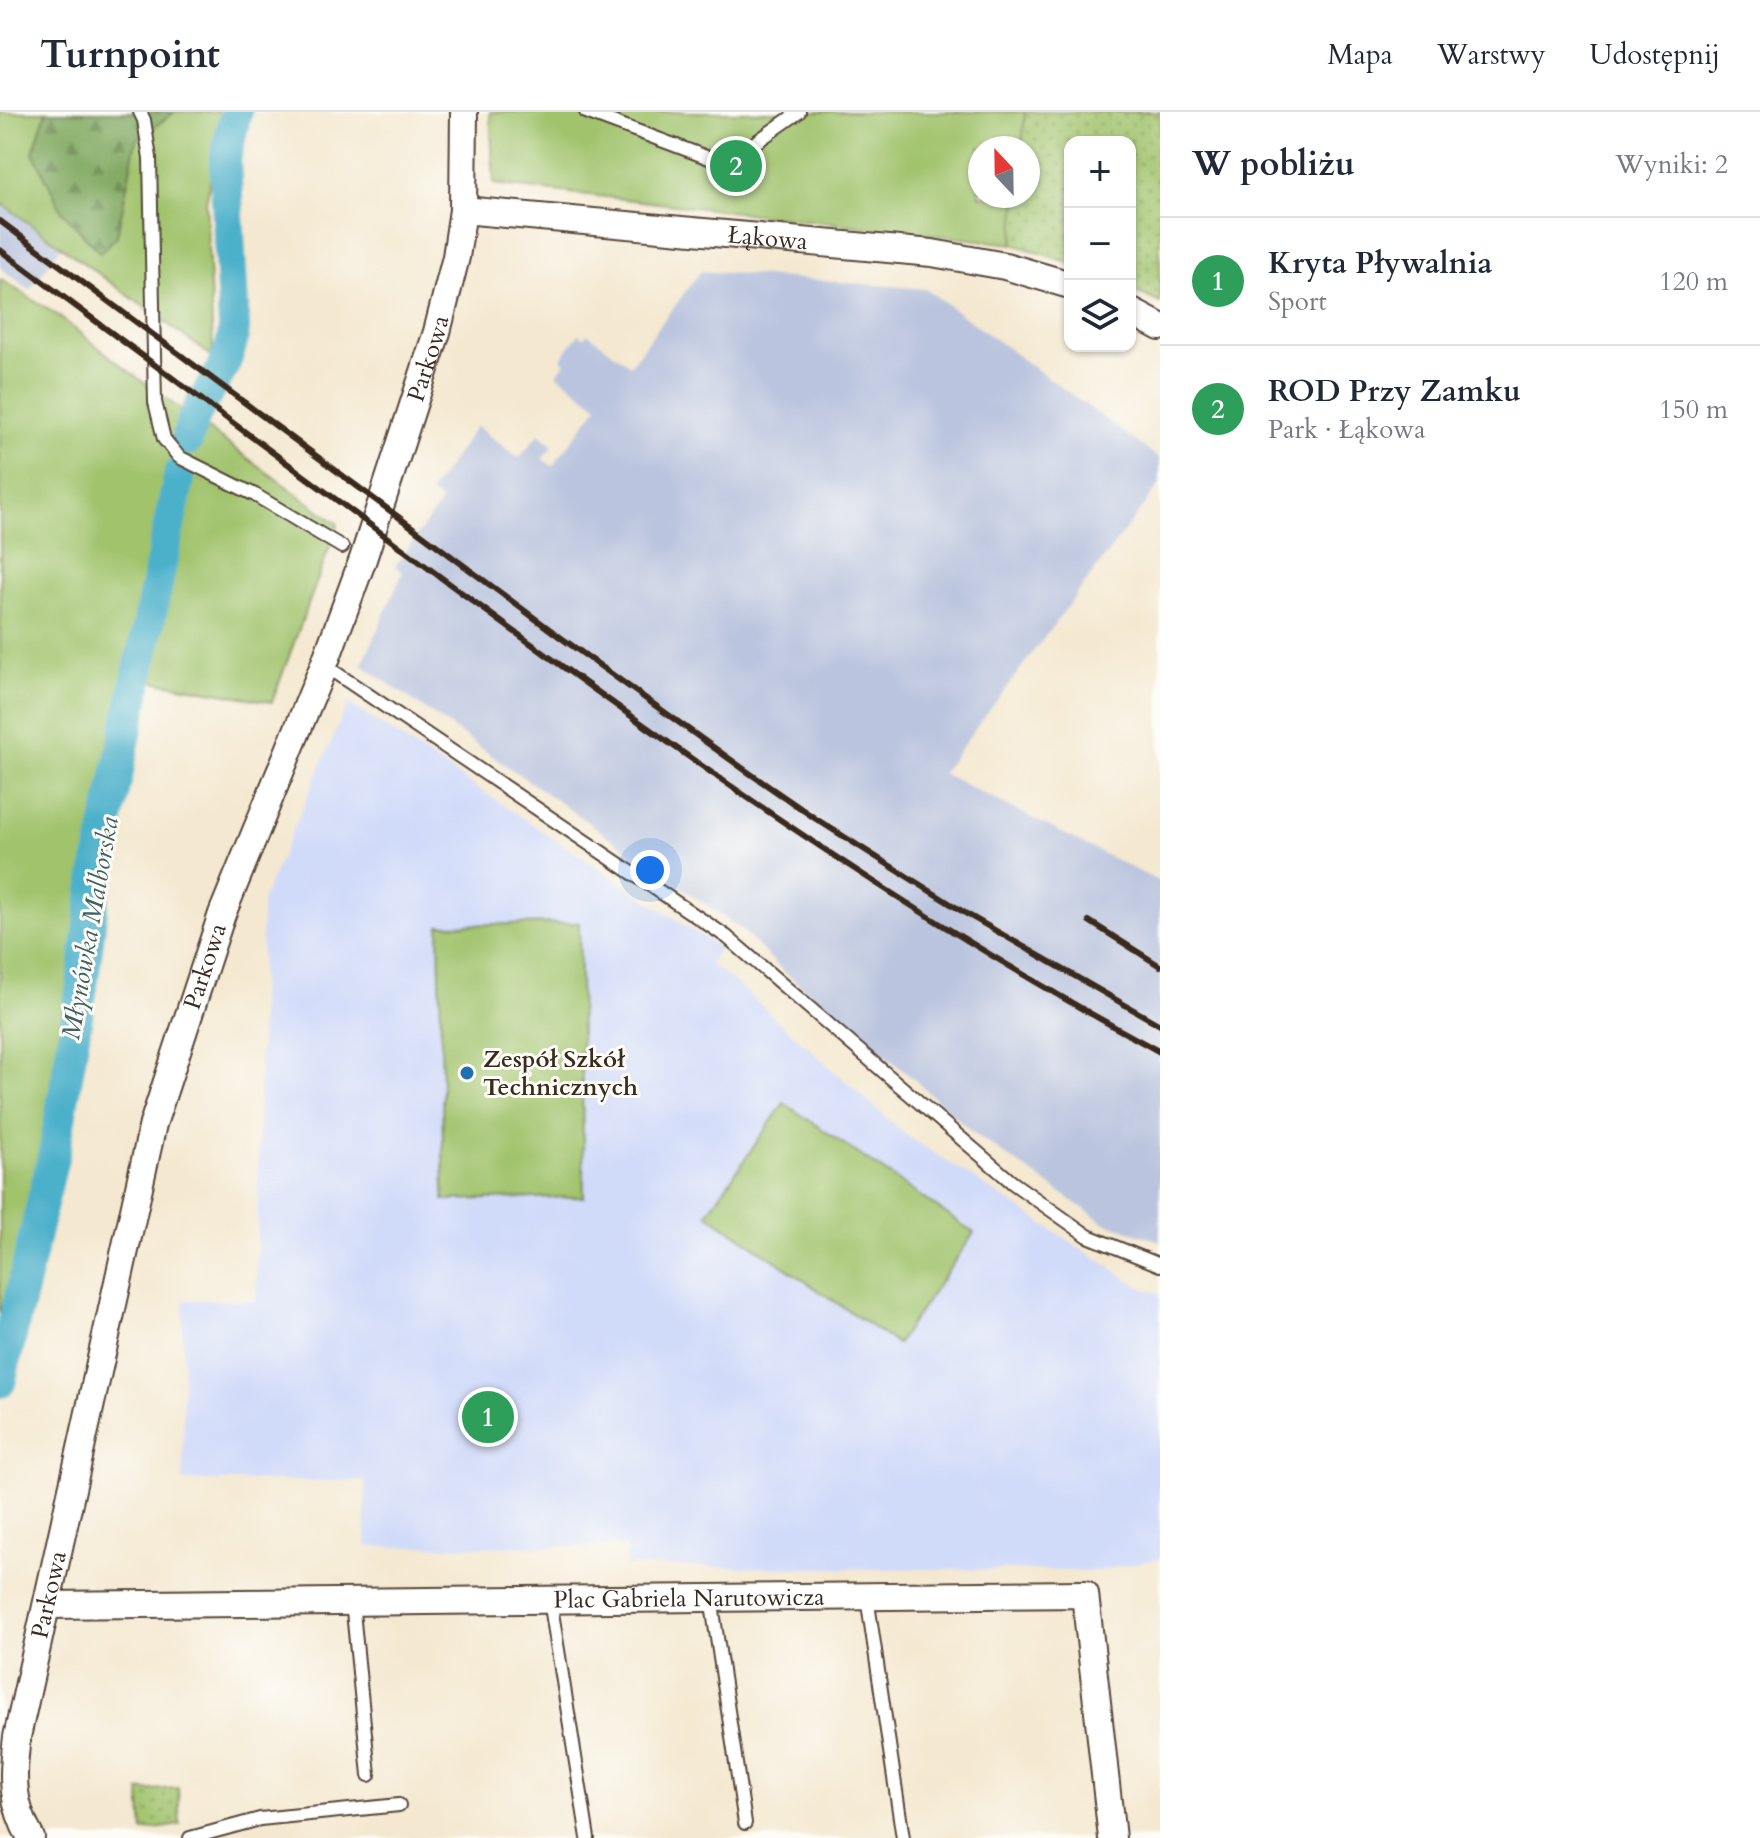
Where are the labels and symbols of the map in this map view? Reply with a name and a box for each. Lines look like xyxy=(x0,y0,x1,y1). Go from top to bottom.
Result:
pin: 2 xyxy=(710,136,762,196)
north arrow xyxy=(968,136,1040,208)
street label: Łąkowa xyxy=(726,218,810,258)
street label: Parkowa xyxy=(399,311,457,406)
water label: Młynówka Malborska xyxy=(53,813,127,1042)
your location xyxy=(630,850,670,890)
street label: Parkowa xyxy=(175,918,235,1014)
place label: Zespół Szkół Technicznych xyxy=(483,1043,638,1104)
marker: Zespół Szkół Technicznych xyxy=(458,1064,476,1082)
pin: 1 xyxy=(462,1387,514,1447)
street label: Parkowa xyxy=(23,1547,74,1642)
street label: Plac Gabriela Narutowicza xyxy=(553,1580,825,1616)

